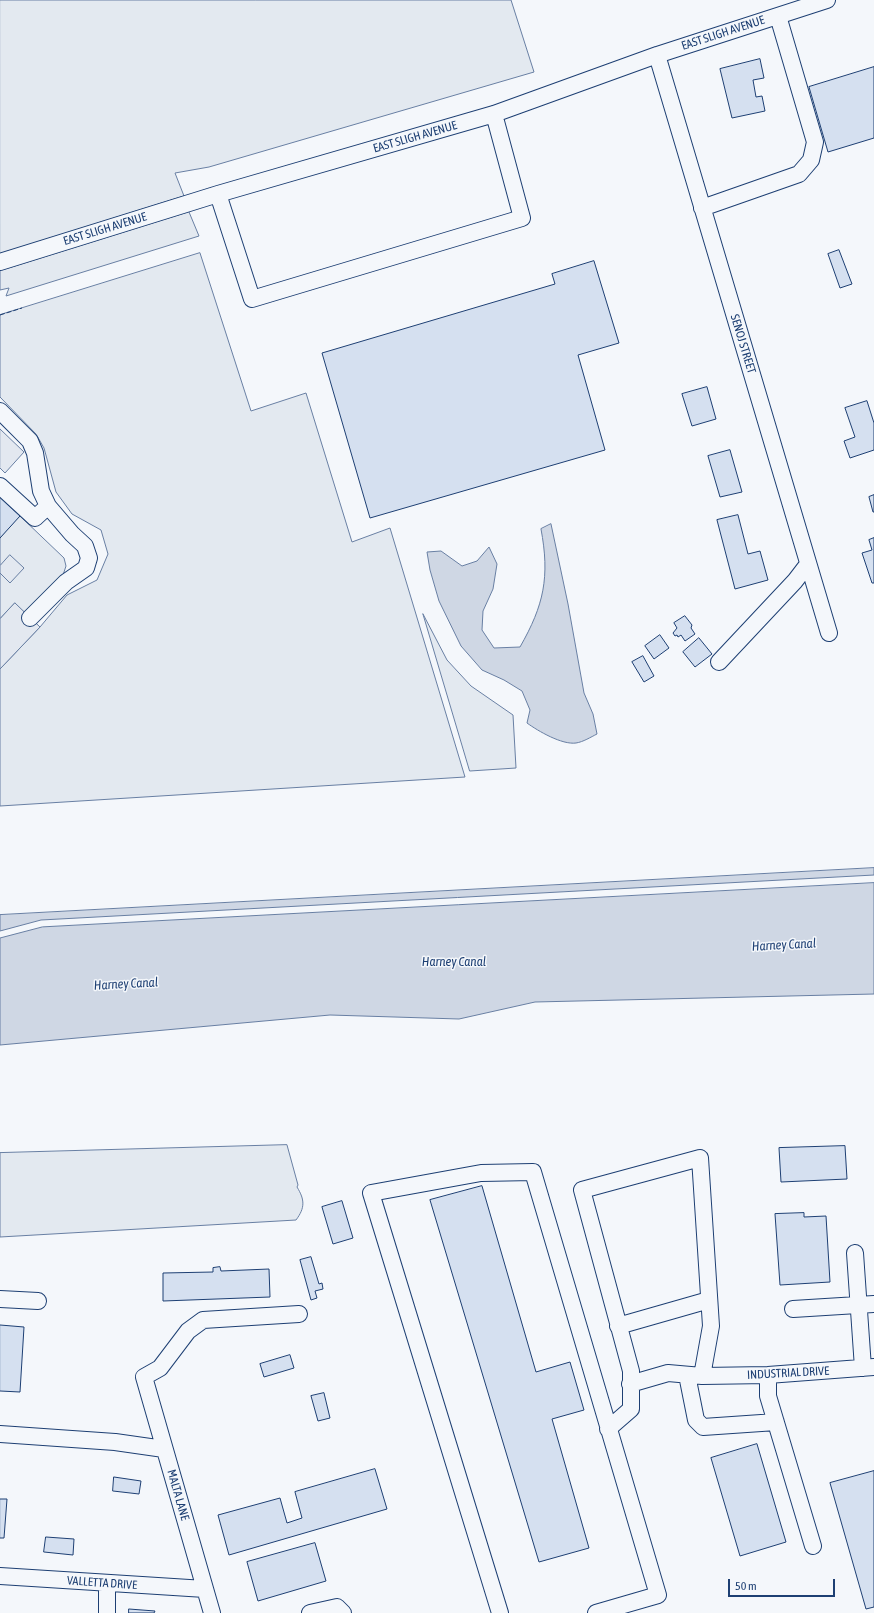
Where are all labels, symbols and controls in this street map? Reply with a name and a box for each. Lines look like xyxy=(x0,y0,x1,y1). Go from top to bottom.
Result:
street label: EAST SLIGH AVENUE xyxy=(680,13,766,53)
street label: EAST SLIGH AVENUE xyxy=(371,118,459,156)
street label: EAST SLIGH AVENUE xyxy=(62,209,148,249)
street label: SENOJ STREET xyxy=(727,313,759,375)
water label: Harney Canal xyxy=(751,936,817,954)
water label: Harney Canal xyxy=(422,954,486,970)
water label: Harney Canal xyxy=(93,975,159,993)
street label: INDUSTRIAL DRIVE xyxy=(747,1364,829,1382)
street label: MALTA LANE xyxy=(164,1468,192,1522)
scale bar xyxy=(730,1571,837,1597)
street label: VALLETTA DRIVE xyxy=(66,1573,138,1593)
text: 50 m xyxy=(735,1579,757,1593)

